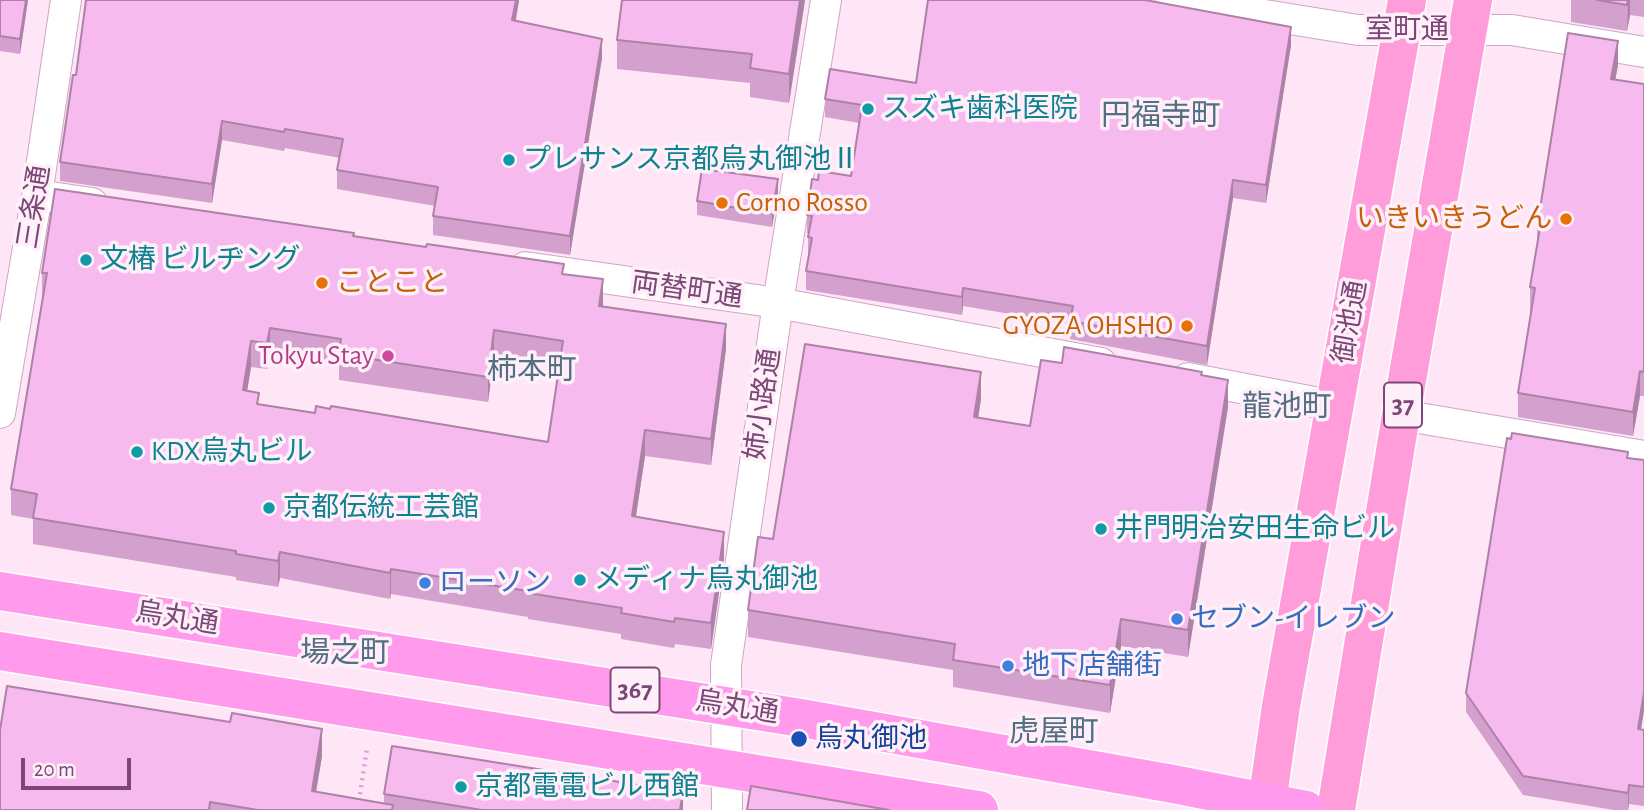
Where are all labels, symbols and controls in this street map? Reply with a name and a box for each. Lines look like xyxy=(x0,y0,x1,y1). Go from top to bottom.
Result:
street label: 室町通 xyxy=(1365,13,1449,47)
place label: スズキ歯科医院 xyxy=(882,92,1078,126)
district label: 円福寺町 xyxy=(1101,98,1221,134)
marker: スズキ歯科医院 xyxy=(860,101,876,117)
place label: プレサンス京都烏丸御池Ⅱ xyxy=(523,143,859,177)
marker: プレサンス京都烏丸御池Ⅱ xyxy=(501,152,517,168)
street label: 三条通 xyxy=(11,163,57,251)
place label: Corno Rosso xyxy=(736,186,868,220)
marker: Corno Rosso xyxy=(714,195,730,211)
place label: いきいきうどん xyxy=(1356,202,1552,236)
marker: いきいきうどん xyxy=(1558,211,1574,227)
place label: 文椿 ビルヂング xyxy=(100,243,301,277)
marker: 文椿 ビルヂング xyxy=(78,252,94,268)
place label: ことこと xyxy=(336,266,448,300)
street label: 両替町通 xyxy=(629,266,745,314)
marker: ことこと xyxy=(314,275,330,291)
street label: 御池通 xyxy=(1326,278,1374,366)
place label: GYOZA OHSHO xyxy=(1002,309,1173,343)
marker: GYOZA OHSHO xyxy=(1179,318,1195,334)
place label: Tokyu Stay xyxy=(258,339,374,373)
street label: 姉小路通 xyxy=(739,346,787,462)
marker: Tokyu Stay xyxy=(380,348,396,364)
district label: 柿本町 xyxy=(487,352,577,388)
road number: 37 xyxy=(1384,382,1422,428)
district label: 龍池町 xyxy=(1242,389,1332,425)
place label: KDX烏丸ビル xyxy=(151,435,312,469)
marker: KDX烏丸ビル xyxy=(129,444,145,460)
place label: 京都伝統工芸館 xyxy=(283,491,479,525)
marker: 京都伝統工芸館 xyxy=(261,500,277,516)
place label: 井門明治安田生命ビル xyxy=(1115,512,1395,546)
marker: 井門明治安田生命ビル xyxy=(1093,521,1109,537)
place label: メディナ烏丸御池 xyxy=(594,563,818,597)
place label: ローソン xyxy=(439,566,551,600)
marker: メディナ烏丸御池 xyxy=(572,572,588,588)
marker: ローソン xyxy=(417,575,433,591)
street label: 烏丸通 xyxy=(133,595,221,641)
place label: セブン-イレブン xyxy=(1191,602,1396,636)
marker: セブン-イレブン xyxy=(1169,611,1185,627)
district label: 場之町 xyxy=(300,635,390,671)
place label: 地下店舗街 xyxy=(1022,649,1162,683)
marker: 地下店舗街 xyxy=(1000,658,1016,674)
road number: 367 xyxy=(610,668,660,712)
street label: 烏丸通 xyxy=(693,684,781,730)
district label: 虎屋町 xyxy=(1009,714,1099,750)
place label: 烏丸御池 xyxy=(815,722,927,756)
marker: 烏丸御池 xyxy=(789,729,809,749)
scale bar xyxy=(24,744,135,788)
text: 20 m xyxy=(34,759,75,780)
place label: 京都電電ビル西館 xyxy=(475,770,699,804)
marker: 京都電電ビル西館 xyxy=(453,779,469,795)

